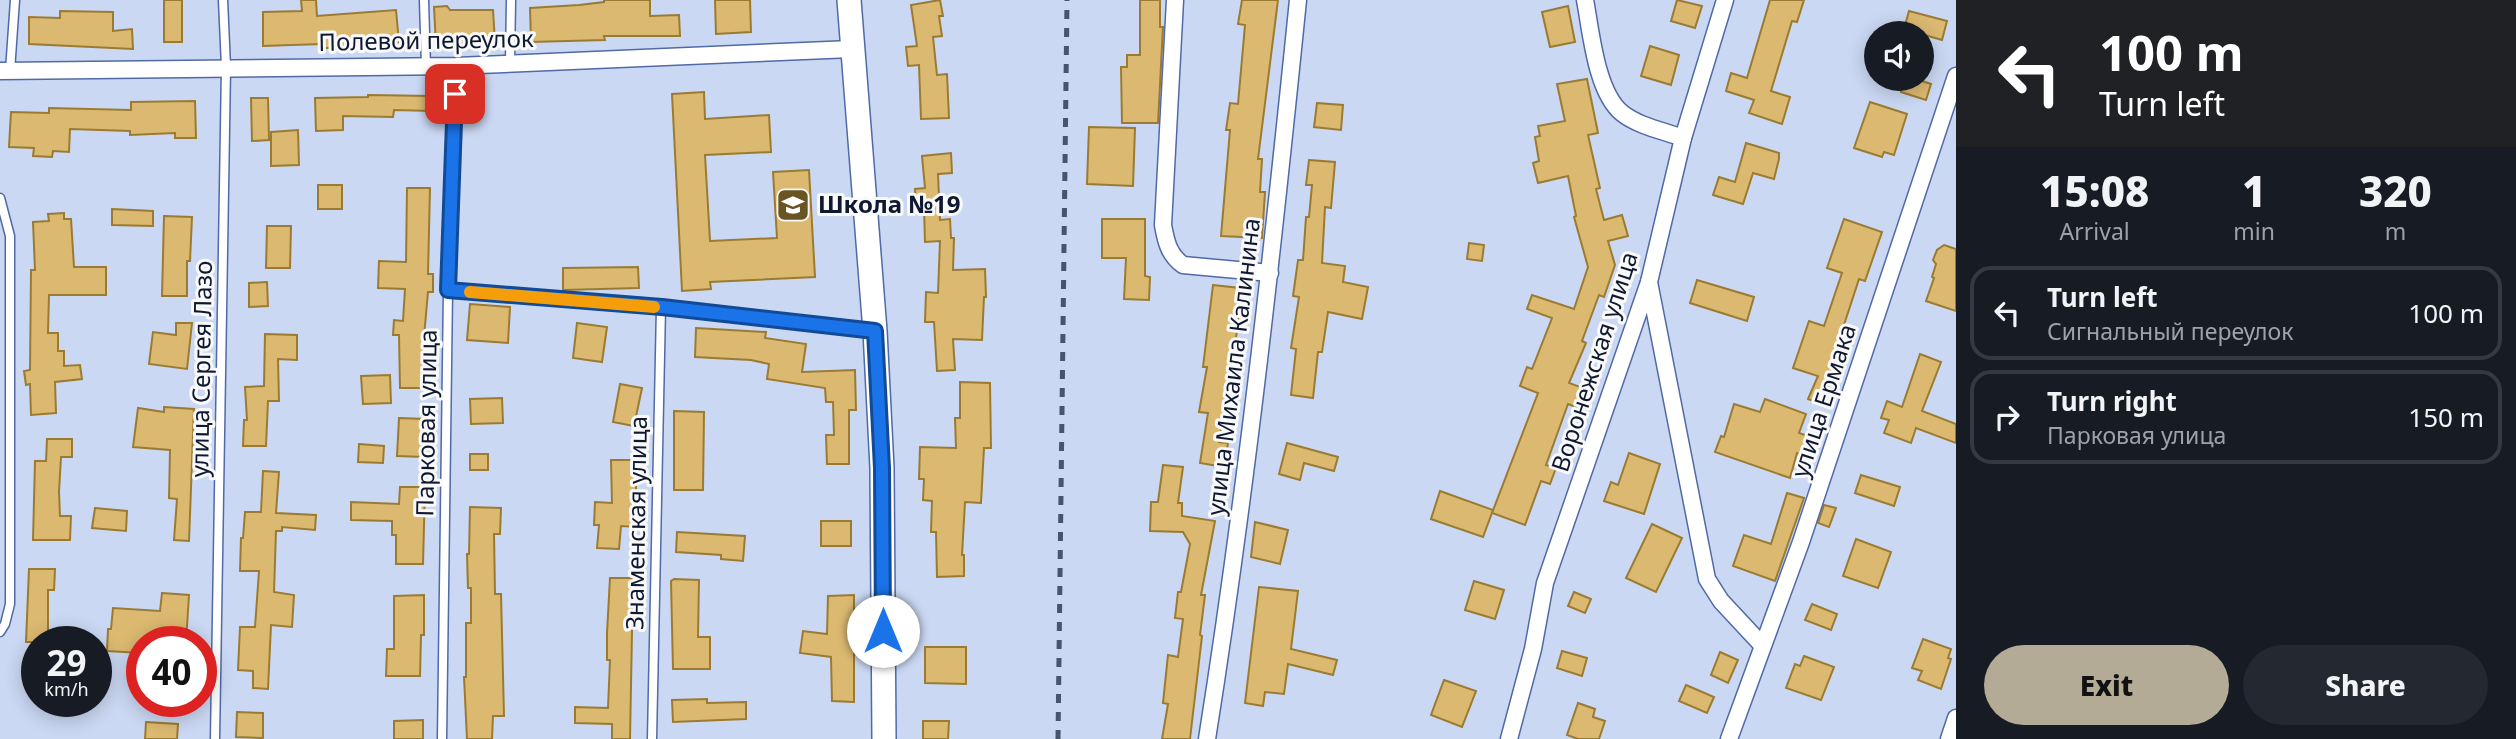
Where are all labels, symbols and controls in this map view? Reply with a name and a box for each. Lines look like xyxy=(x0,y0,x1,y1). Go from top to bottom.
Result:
text: 100 m xyxy=(2099,19,2244,85)
street label: Полевой переулок xyxy=(318,21,534,58)
map controls xyxy=(1864,21,1934,91)
button: sound xyxy=(1864,21,1934,91)
icon: left xyxy=(1984,28,2075,119)
pin xyxy=(425,64,485,124)
icon: arrive xyxy=(436,75,474,113)
text: Turn left xyxy=(2099,82,2225,125)
text: 15:08 xyxy=(2040,162,2149,219)
text: 1 xyxy=(2242,162,2266,219)
text: 320 xyxy=(2359,162,2432,219)
school or university icon: Школа №19 xyxy=(774,186,812,224)
place label: Школа №19 xyxy=(818,187,960,220)
text: Arrival xyxy=(2060,215,2130,247)
text: min xyxy=(2233,215,2275,247)
text: m xyxy=(2385,215,2406,247)
street label: улица Михаила Калинина xyxy=(1198,216,1267,517)
street label: Воронежская улица xyxy=(1542,247,1645,476)
street label: улица Сергея Лазо xyxy=(182,260,219,478)
text: Turn left xyxy=(2047,279,2158,315)
icon: left xyxy=(1988,294,2026,332)
text: 100 m xyxy=(2408,295,2484,331)
text: Сигнальный переулок xyxy=(2047,315,2293,347)
street label: улица Ермака xyxy=(1782,320,1863,482)
street label: Парковая улица xyxy=(407,329,444,517)
text: Turn right xyxy=(2047,383,2177,419)
icon: right xyxy=(1988,398,2026,436)
text: 150 m xyxy=(2408,399,2484,435)
street label: Знаменская улица xyxy=(617,416,654,630)
text: Парковая улица xyxy=(2047,419,2226,451)
position arrow xyxy=(846,594,920,668)
speed limit sign: 40 xyxy=(126,626,217,717)
text: 29 xyxy=(46,639,87,686)
button: Exit xyxy=(1984,645,2229,725)
button: Share xyxy=(2243,645,2488,725)
text: km/h xyxy=(44,677,89,701)

